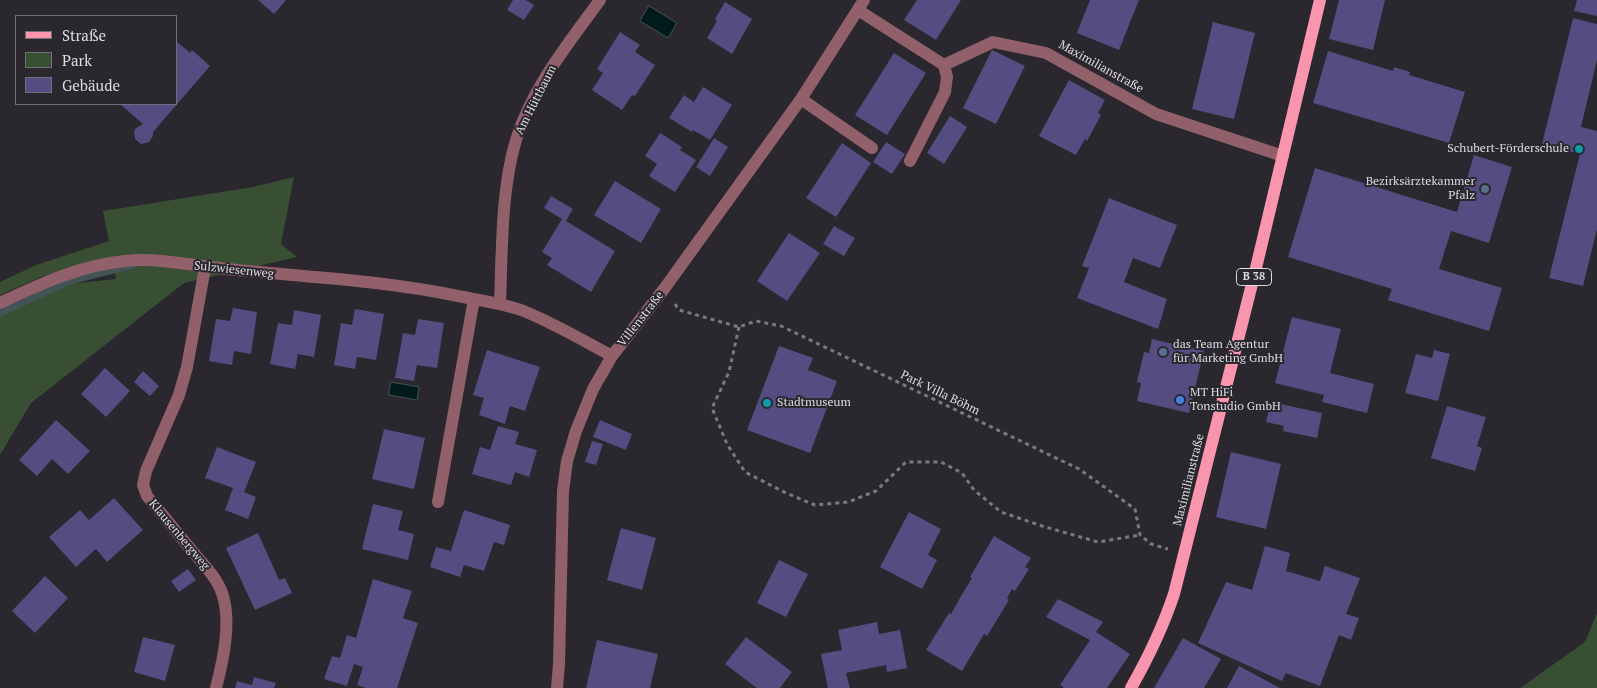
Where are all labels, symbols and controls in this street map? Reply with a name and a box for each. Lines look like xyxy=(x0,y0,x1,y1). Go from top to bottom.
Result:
legend xyxy=(15,15,178,105)
text: Straße xyxy=(62,25,106,45)
street label: Maximilianstraße xyxy=(1056,38,1146,96)
text: Park xyxy=(62,50,92,70)
street label: Am Hüttbaum xyxy=(512,63,560,137)
text: Gebäude xyxy=(62,75,120,95)
place label: Schubert-Förderschule xyxy=(1447,142,1569,156)
marker: Schubert-Förderschule xyxy=(1573,143,1585,155)
place label: Bezirksärztekammer Pfalz xyxy=(1366,175,1475,203)
marker: Bezirksärztekammer Pfalz xyxy=(1479,183,1491,195)
street label: Sulzwiesenweg xyxy=(193,259,275,281)
road number: B 38 xyxy=(1236,268,1272,286)
street label: Villenstraße xyxy=(615,288,667,350)
place label: das Team Agentur für Marketing GmbH xyxy=(1173,338,1283,366)
marker: das Team Agentur für Marketing GmbH xyxy=(1157,346,1169,358)
street label: Park Villa Böhm xyxy=(898,368,982,418)
place label: MT HiFi Tonstudio GmbH xyxy=(1190,386,1281,414)
marker: MT HiFi Tonstudio GmbH xyxy=(1174,394,1186,406)
place label: Stadtmuseum xyxy=(777,396,851,410)
marker: Stadtmuseum xyxy=(761,397,773,409)
street label: Maximilianstraße xyxy=(1171,432,1207,528)
street label: Klausenbergweg xyxy=(145,497,213,573)

